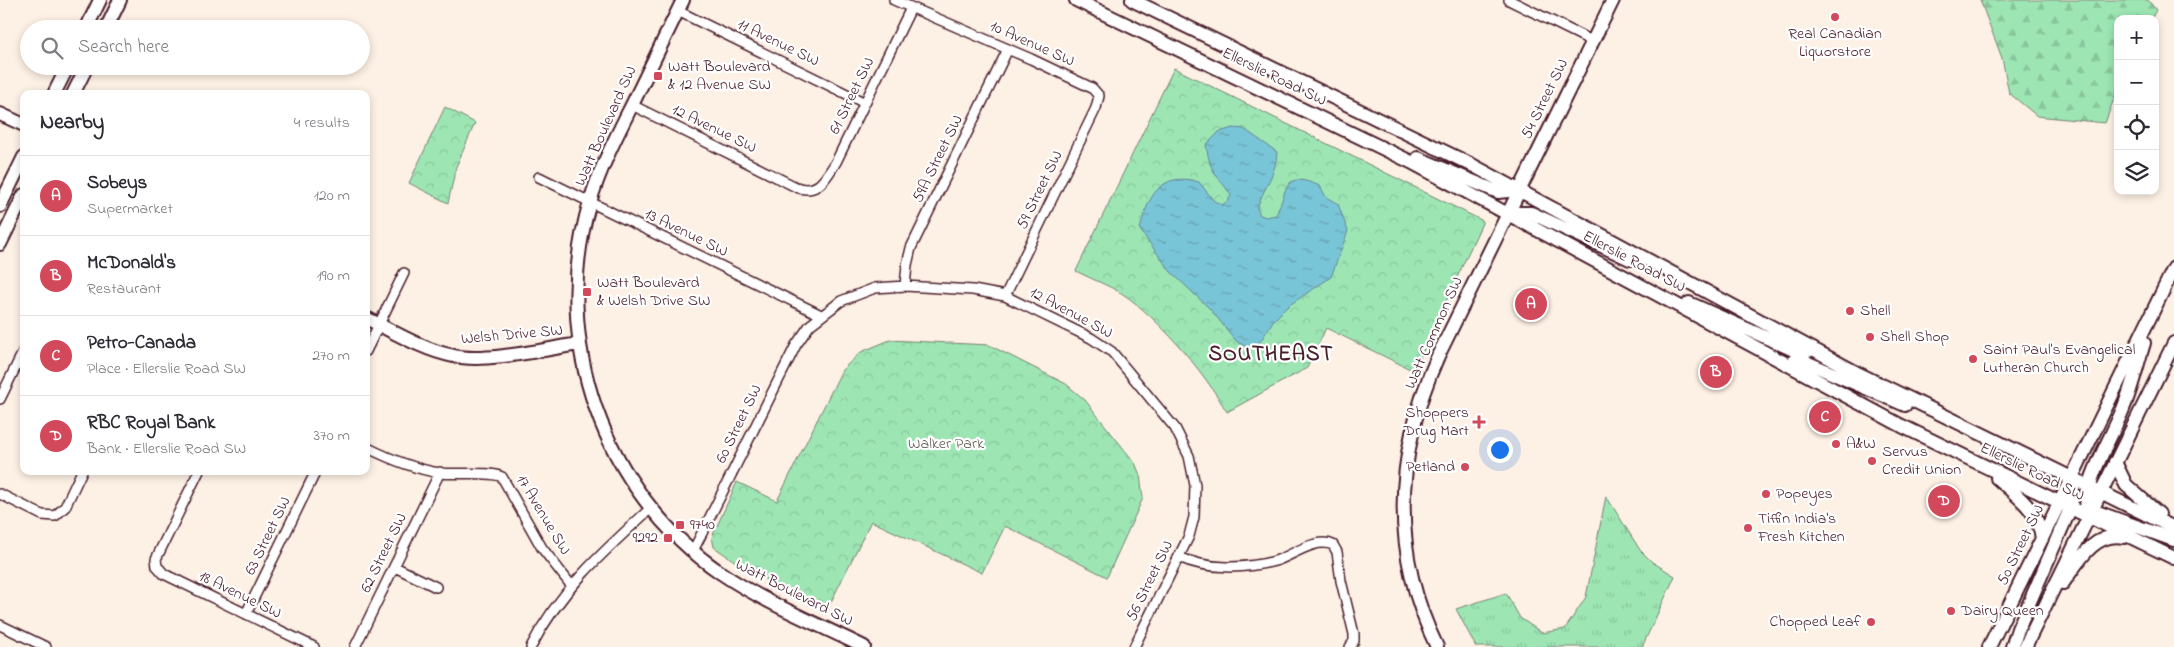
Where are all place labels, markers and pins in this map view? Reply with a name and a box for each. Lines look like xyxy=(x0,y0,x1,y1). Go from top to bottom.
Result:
marker: Real Canadian Liquorstore xyxy=(1829,11,1841,23)
place label: Real Canadian Liquorstore xyxy=(1788,22,1882,64)
place label: Watt Boulevard & 12 Avenue SW xyxy=(668,55,771,97)
marker: Watt Boulevard & 12 Avenue SW xyxy=(652,70,664,82)
place label: Watt Boulevard & Welsh Drive SW xyxy=(597,271,710,313)
pin: A xyxy=(1515,285,1547,323)
marker: Watt Boulevard & Welsh Drive SW xyxy=(581,286,593,298)
place label: Shell xyxy=(1860,299,1891,323)
marker: Shell xyxy=(1844,305,1856,317)
place label: Shell Shop xyxy=(1880,325,1950,349)
marker: Shell Shop xyxy=(1864,331,1876,343)
place label: Saint Paul's Evangelical Lutheran Church xyxy=(1983,338,2136,380)
pin: B xyxy=(1700,353,1732,391)
marker: Saint Paul's Evangelical Lutheran Church xyxy=(1967,353,1979,365)
pin: C xyxy=(1809,398,1841,436)
place label: Shoppers Drug Mart xyxy=(1402,401,1470,443)
marker: Shoppers Drug Mart xyxy=(1473,416,1485,428)
place label: A&W xyxy=(1846,432,1876,456)
marker: A&W xyxy=(1830,438,1842,450)
place label: Servus Credit Union xyxy=(1882,440,1961,482)
place label: Petland xyxy=(1406,455,1455,479)
marker: Servus Credit Union xyxy=(1866,455,1878,467)
marker: Petland xyxy=(1459,461,1471,473)
place label: Popeyes xyxy=(1776,482,1833,506)
pin: D xyxy=(1928,482,1960,520)
marker: Popeyes xyxy=(1760,488,1772,500)
place label: Tiffin India's Fresh Kitchen xyxy=(1757,507,1845,549)
place label: 9740 xyxy=(690,513,715,537)
marker: 9740 xyxy=(674,519,686,531)
marker: Tiffin India's Fresh Kitchen xyxy=(1742,522,1754,534)
place label: 9292 xyxy=(632,526,658,550)
marker: 9292 xyxy=(662,532,674,544)
place label: Dairy Queen xyxy=(1960,599,2044,623)
marker: Dairy Queen xyxy=(1945,605,1957,617)
place label: Chopped Leaf xyxy=(1770,610,1862,634)
marker: Chopped Leaf xyxy=(1865,616,1877,628)

